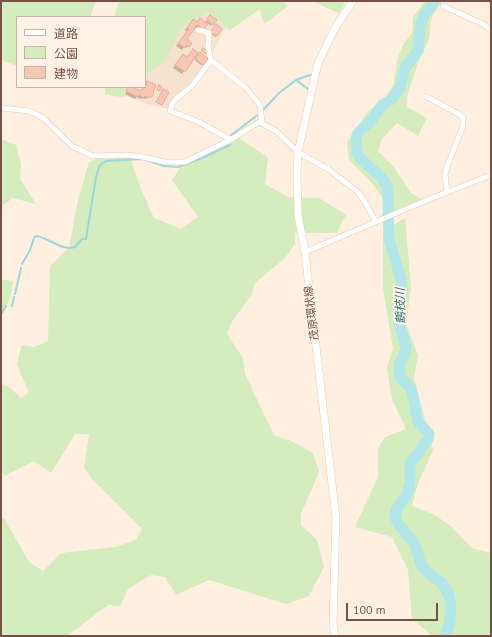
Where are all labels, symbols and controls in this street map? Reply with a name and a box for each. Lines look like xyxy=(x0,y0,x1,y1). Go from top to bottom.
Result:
legend xyxy=(16,16,146,88)
text: 道路 xyxy=(54,26,78,41)
text: 公園 xyxy=(54,46,78,61)
text: 建物 xyxy=(54,66,78,81)
street label: 茂原環状線 xyxy=(302,285,322,341)
water label: 鶴枝川 xyxy=(393,288,409,324)
scale bar xyxy=(348,595,440,621)
text: 100 m xyxy=(353,602,386,617)

